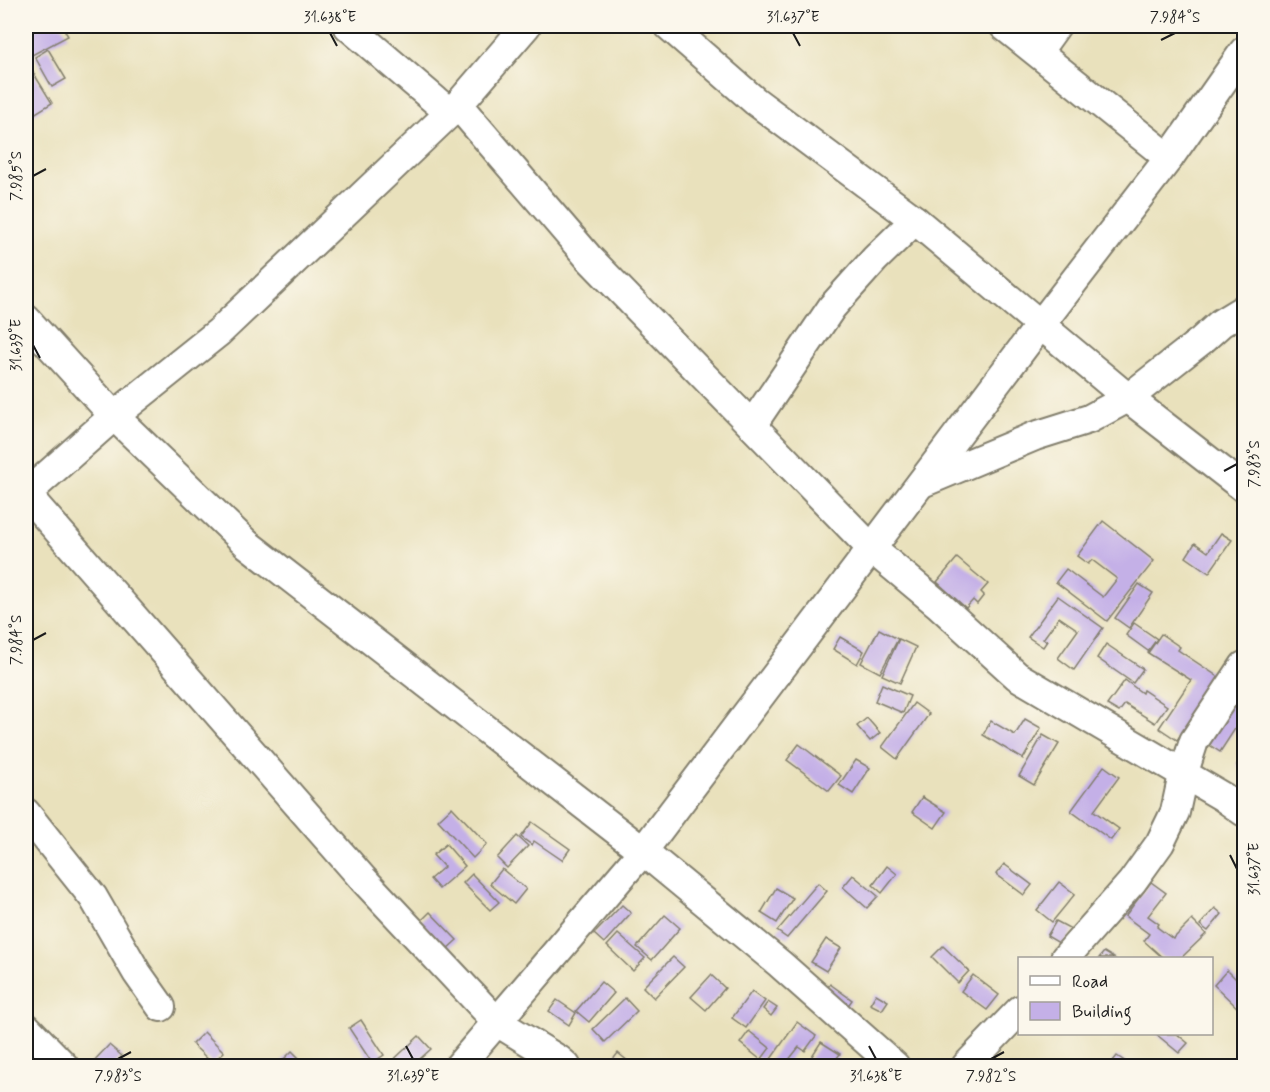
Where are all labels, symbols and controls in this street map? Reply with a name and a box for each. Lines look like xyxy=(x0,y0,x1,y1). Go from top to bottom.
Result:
text: 31.638°E xyxy=(304,8,357,28)
text: 31.637°E xyxy=(767,8,820,28)
text: 7.984°S xyxy=(1150,8,1200,28)
text: 7.985°S xyxy=(7,151,27,201)
text: 31.639°E xyxy=(7,319,27,371)
text: 7.983°S xyxy=(1245,440,1265,488)
text: 7.984°S xyxy=(7,615,27,665)
text: 31.637°E xyxy=(1245,842,1265,895)
legend xyxy=(1018,957,1213,1035)
text: Road xyxy=(1072,970,1108,994)
text: Building xyxy=(1072,1000,1132,1026)
text: 7.983°S xyxy=(94,1067,142,1087)
text: 31.639°E xyxy=(387,1067,439,1087)
text: 31.638°E xyxy=(850,1067,903,1087)
text: 7.982°S xyxy=(966,1067,1016,1087)

